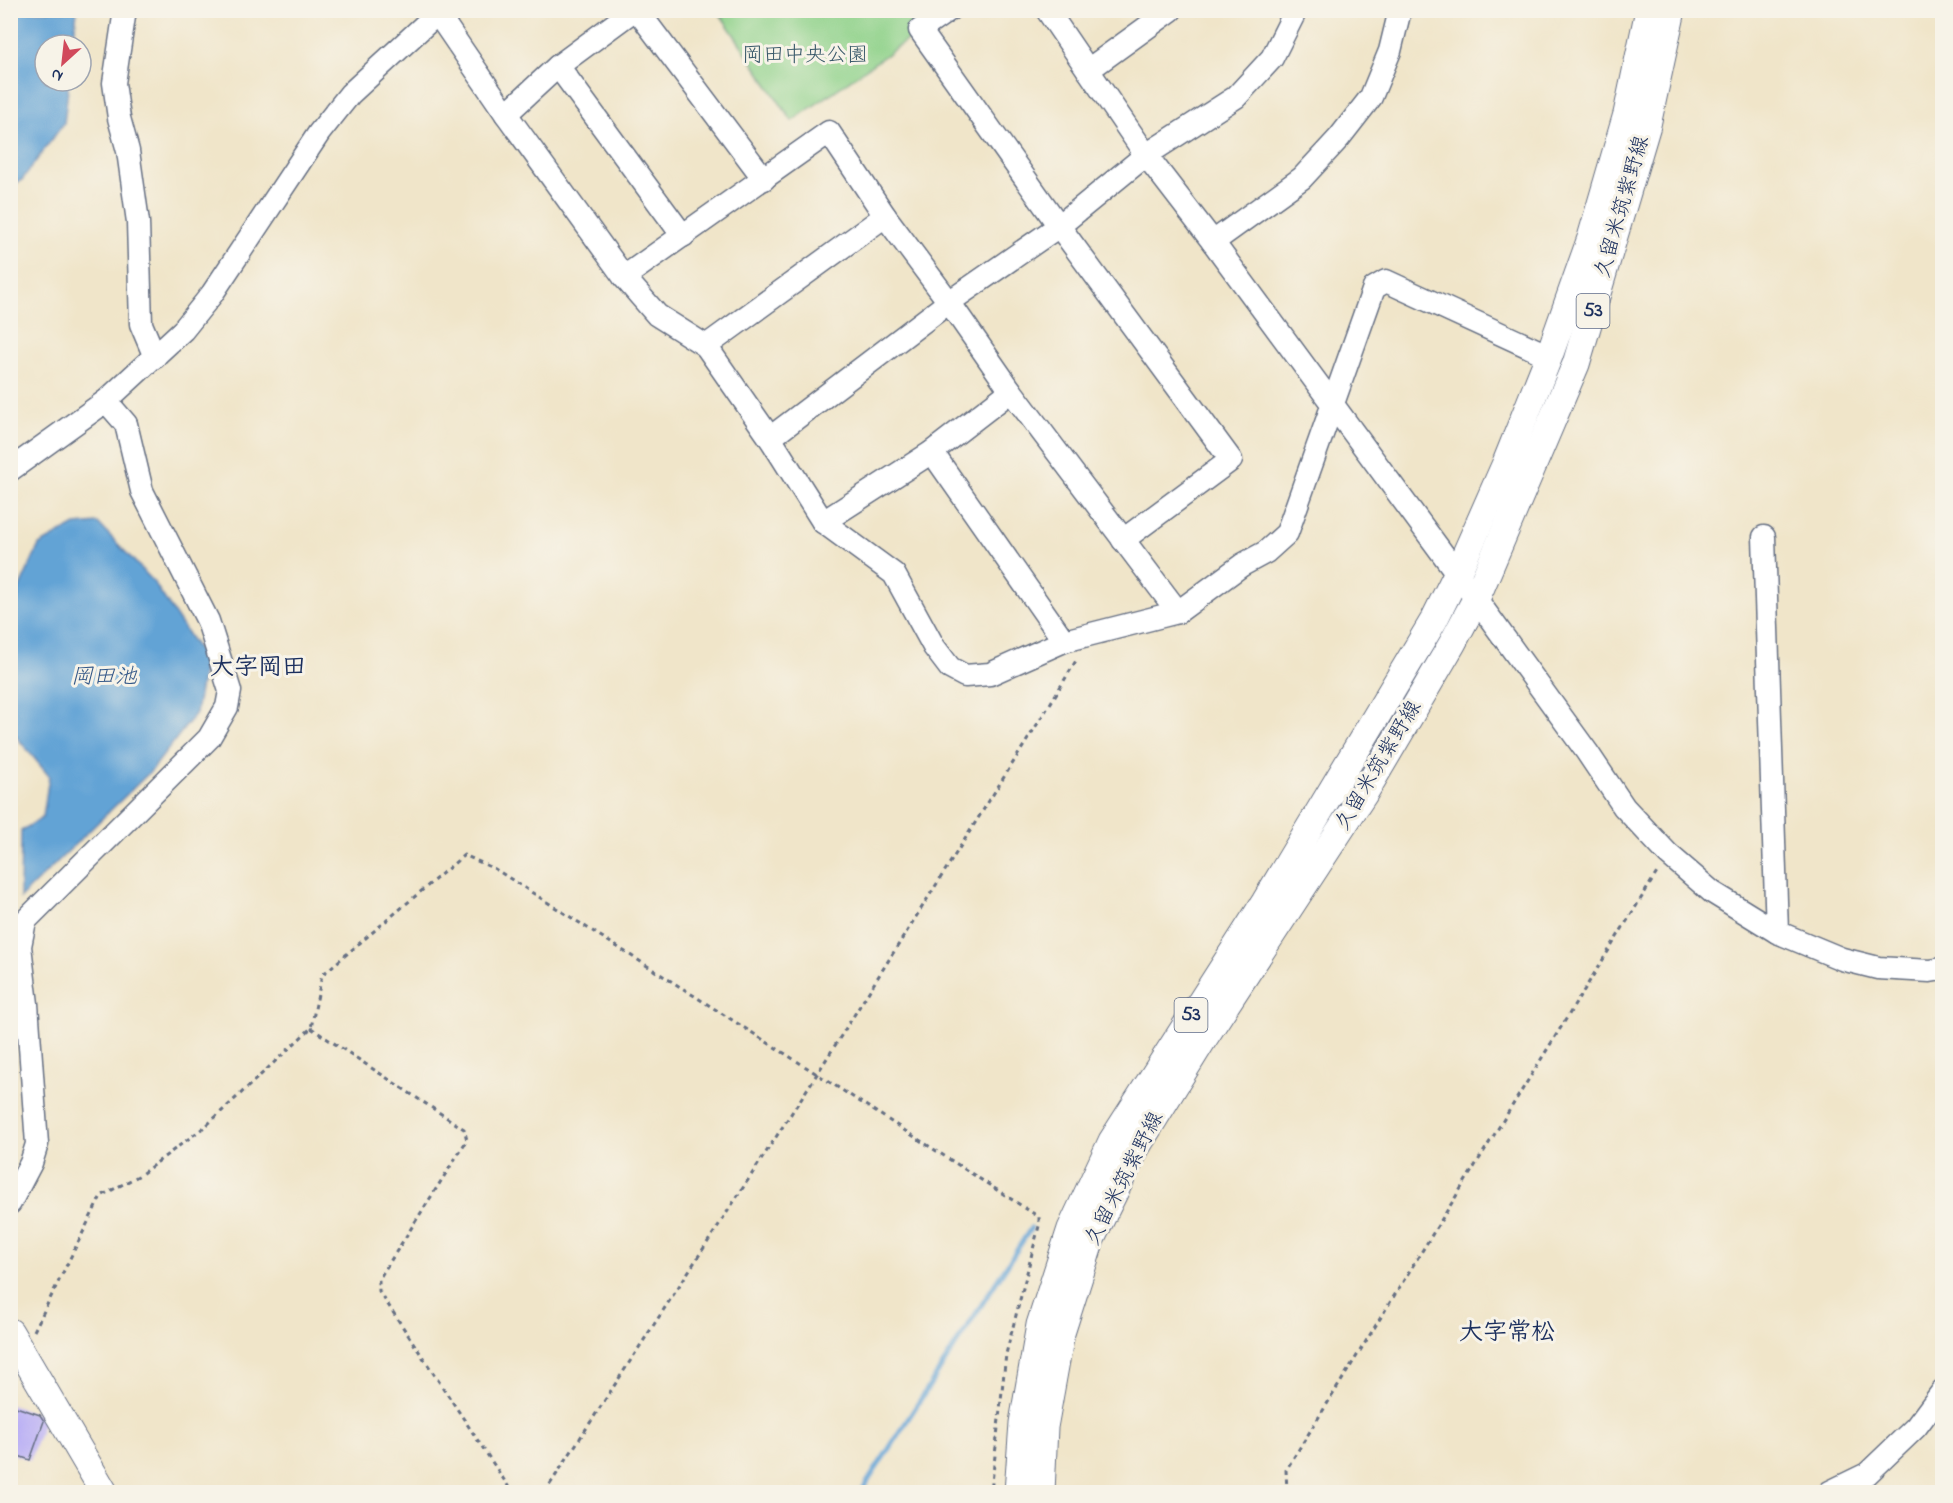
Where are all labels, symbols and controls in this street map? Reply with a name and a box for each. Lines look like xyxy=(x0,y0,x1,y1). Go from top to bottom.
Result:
north arrow xyxy=(33,33,93,93)
park label: 岡田中央公園 xyxy=(742,41,868,71)
text: N xyxy=(47,61,67,88)
street label: 久留米筑紫野線 xyxy=(1588,132,1658,282)
road number: 53 xyxy=(1576,294,1610,328)
district label: 大字岡田 xyxy=(210,651,306,686)
water label: 岡田池 xyxy=(71,662,138,694)
street label: 久留米筑紫野線 xyxy=(1328,695,1430,837)
road number: 53 xyxy=(1174,998,1208,1032)
street label: 久留米筑紫野線 xyxy=(1078,1107,1172,1251)
district label: 大字常松 xyxy=(1459,1316,1555,1351)

